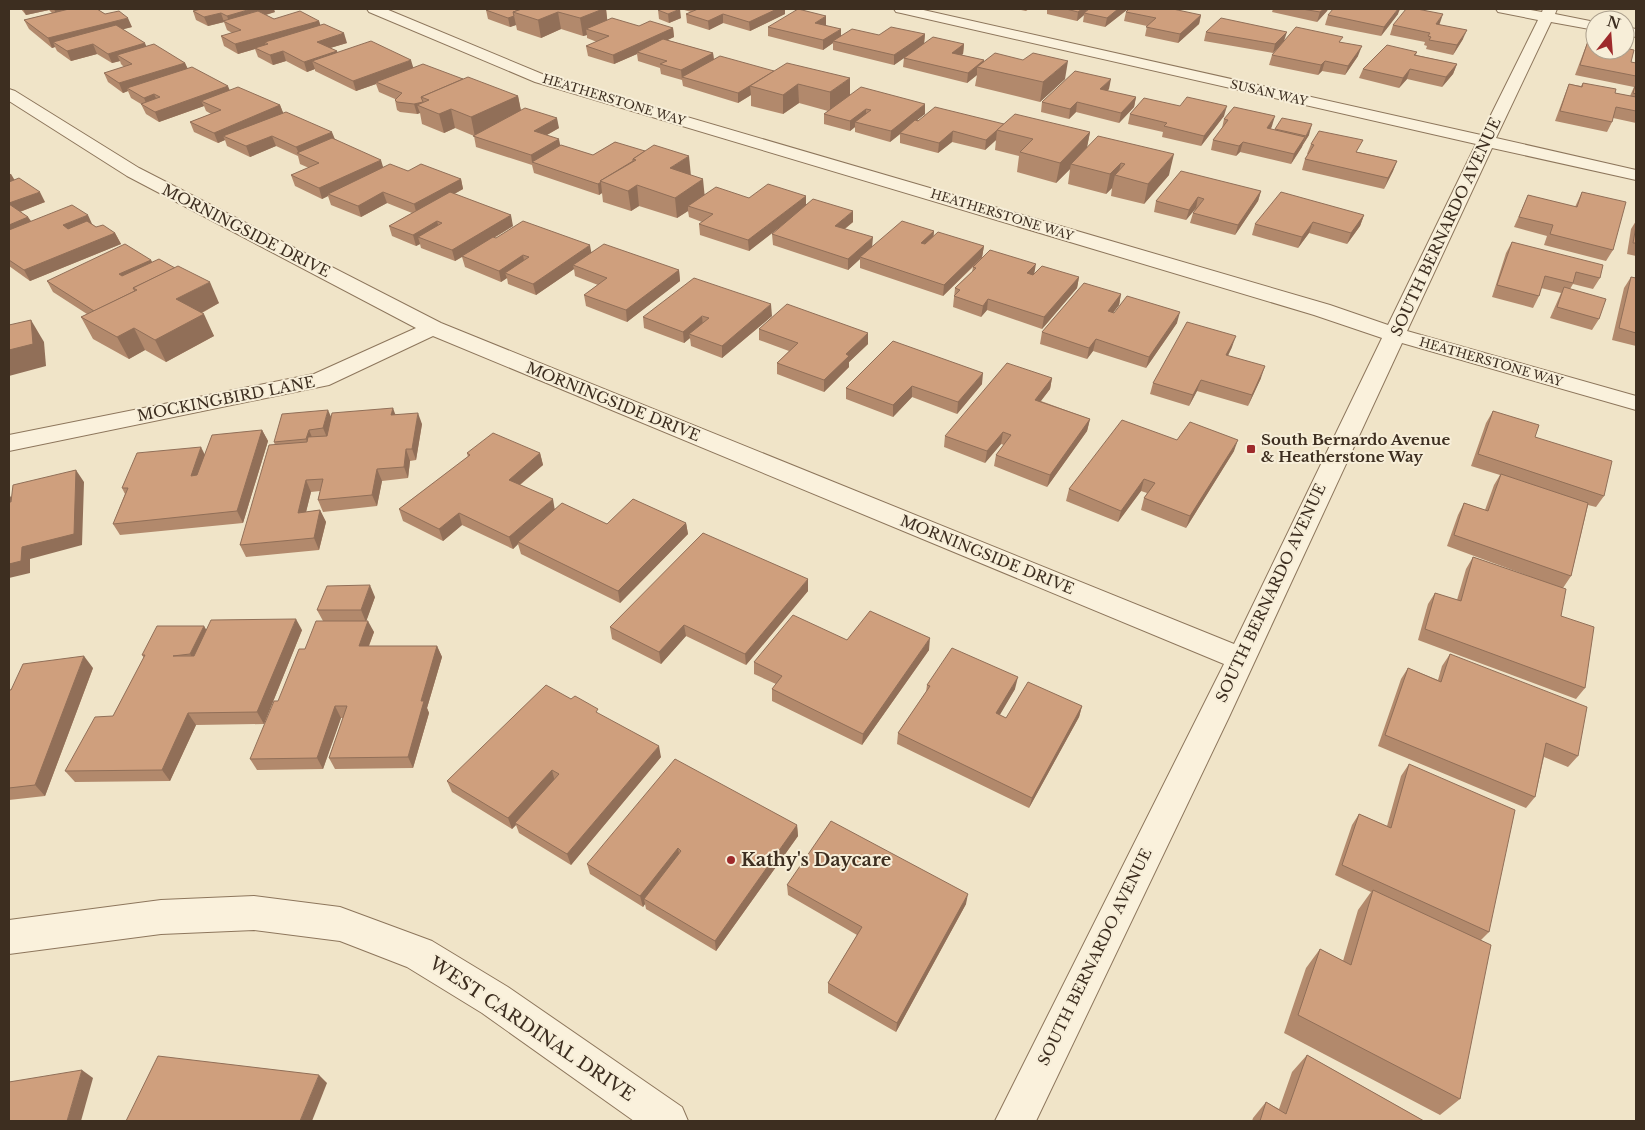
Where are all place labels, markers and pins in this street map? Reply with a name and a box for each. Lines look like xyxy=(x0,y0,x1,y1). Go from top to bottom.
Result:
place label: South Bernardo Avenue & Heatherstone Way xyxy=(1261,430,1450,466)
marker: South Bernardo Avenue & Heatherstone Way xyxy=(1245,443,1257,455)
place label: Kathy's Daycare xyxy=(741,849,891,871)
marker: Kathy's Daycare xyxy=(725,854,737,866)

